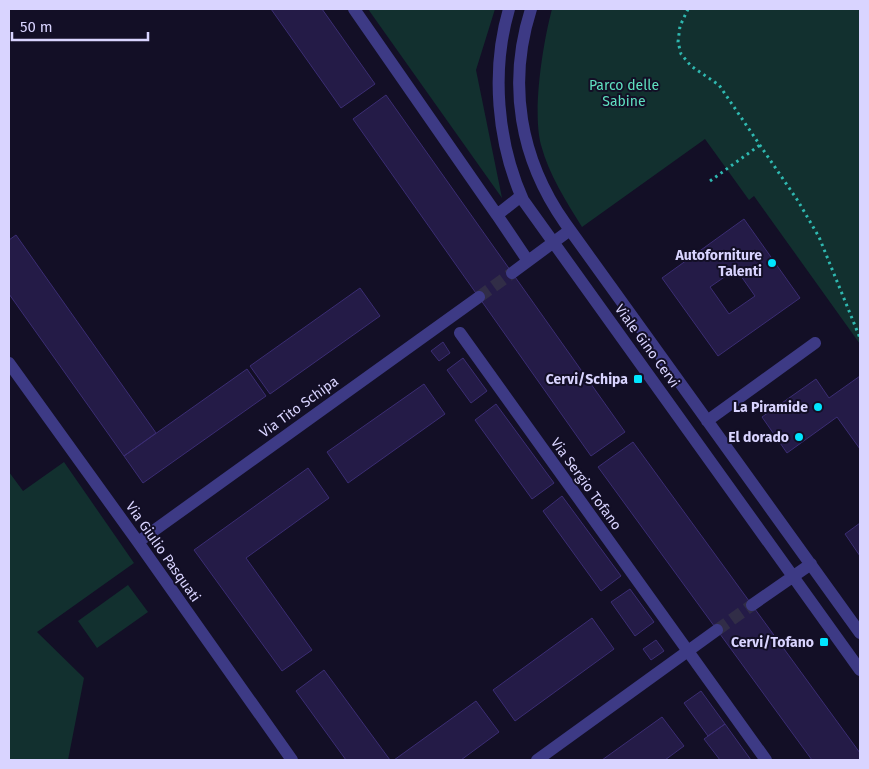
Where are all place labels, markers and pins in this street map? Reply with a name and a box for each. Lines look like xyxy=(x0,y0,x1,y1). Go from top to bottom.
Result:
place label: Autoforniture Talenti xyxy=(674,247,762,280)
marker: Autoforniture Talenti xyxy=(766,257,778,269)
place label: Cervi/Schipa xyxy=(546,371,628,388)
marker: Cervi/Schipa xyxy=(632,373,644,385)
place label: La Piramide xyxy=(733,399,808,416)
marker: La Piramide xyxy=(812,401,824,413)
place label: El dorado xyxy=(728,429,789,446)
marker: El dorado xyxy=(793,431,805,443)
place label: Cervi/Tofano xyxy=(731,634,814,651)
marker: Cervi/Tofano xyxy=(818,636,830,648)

